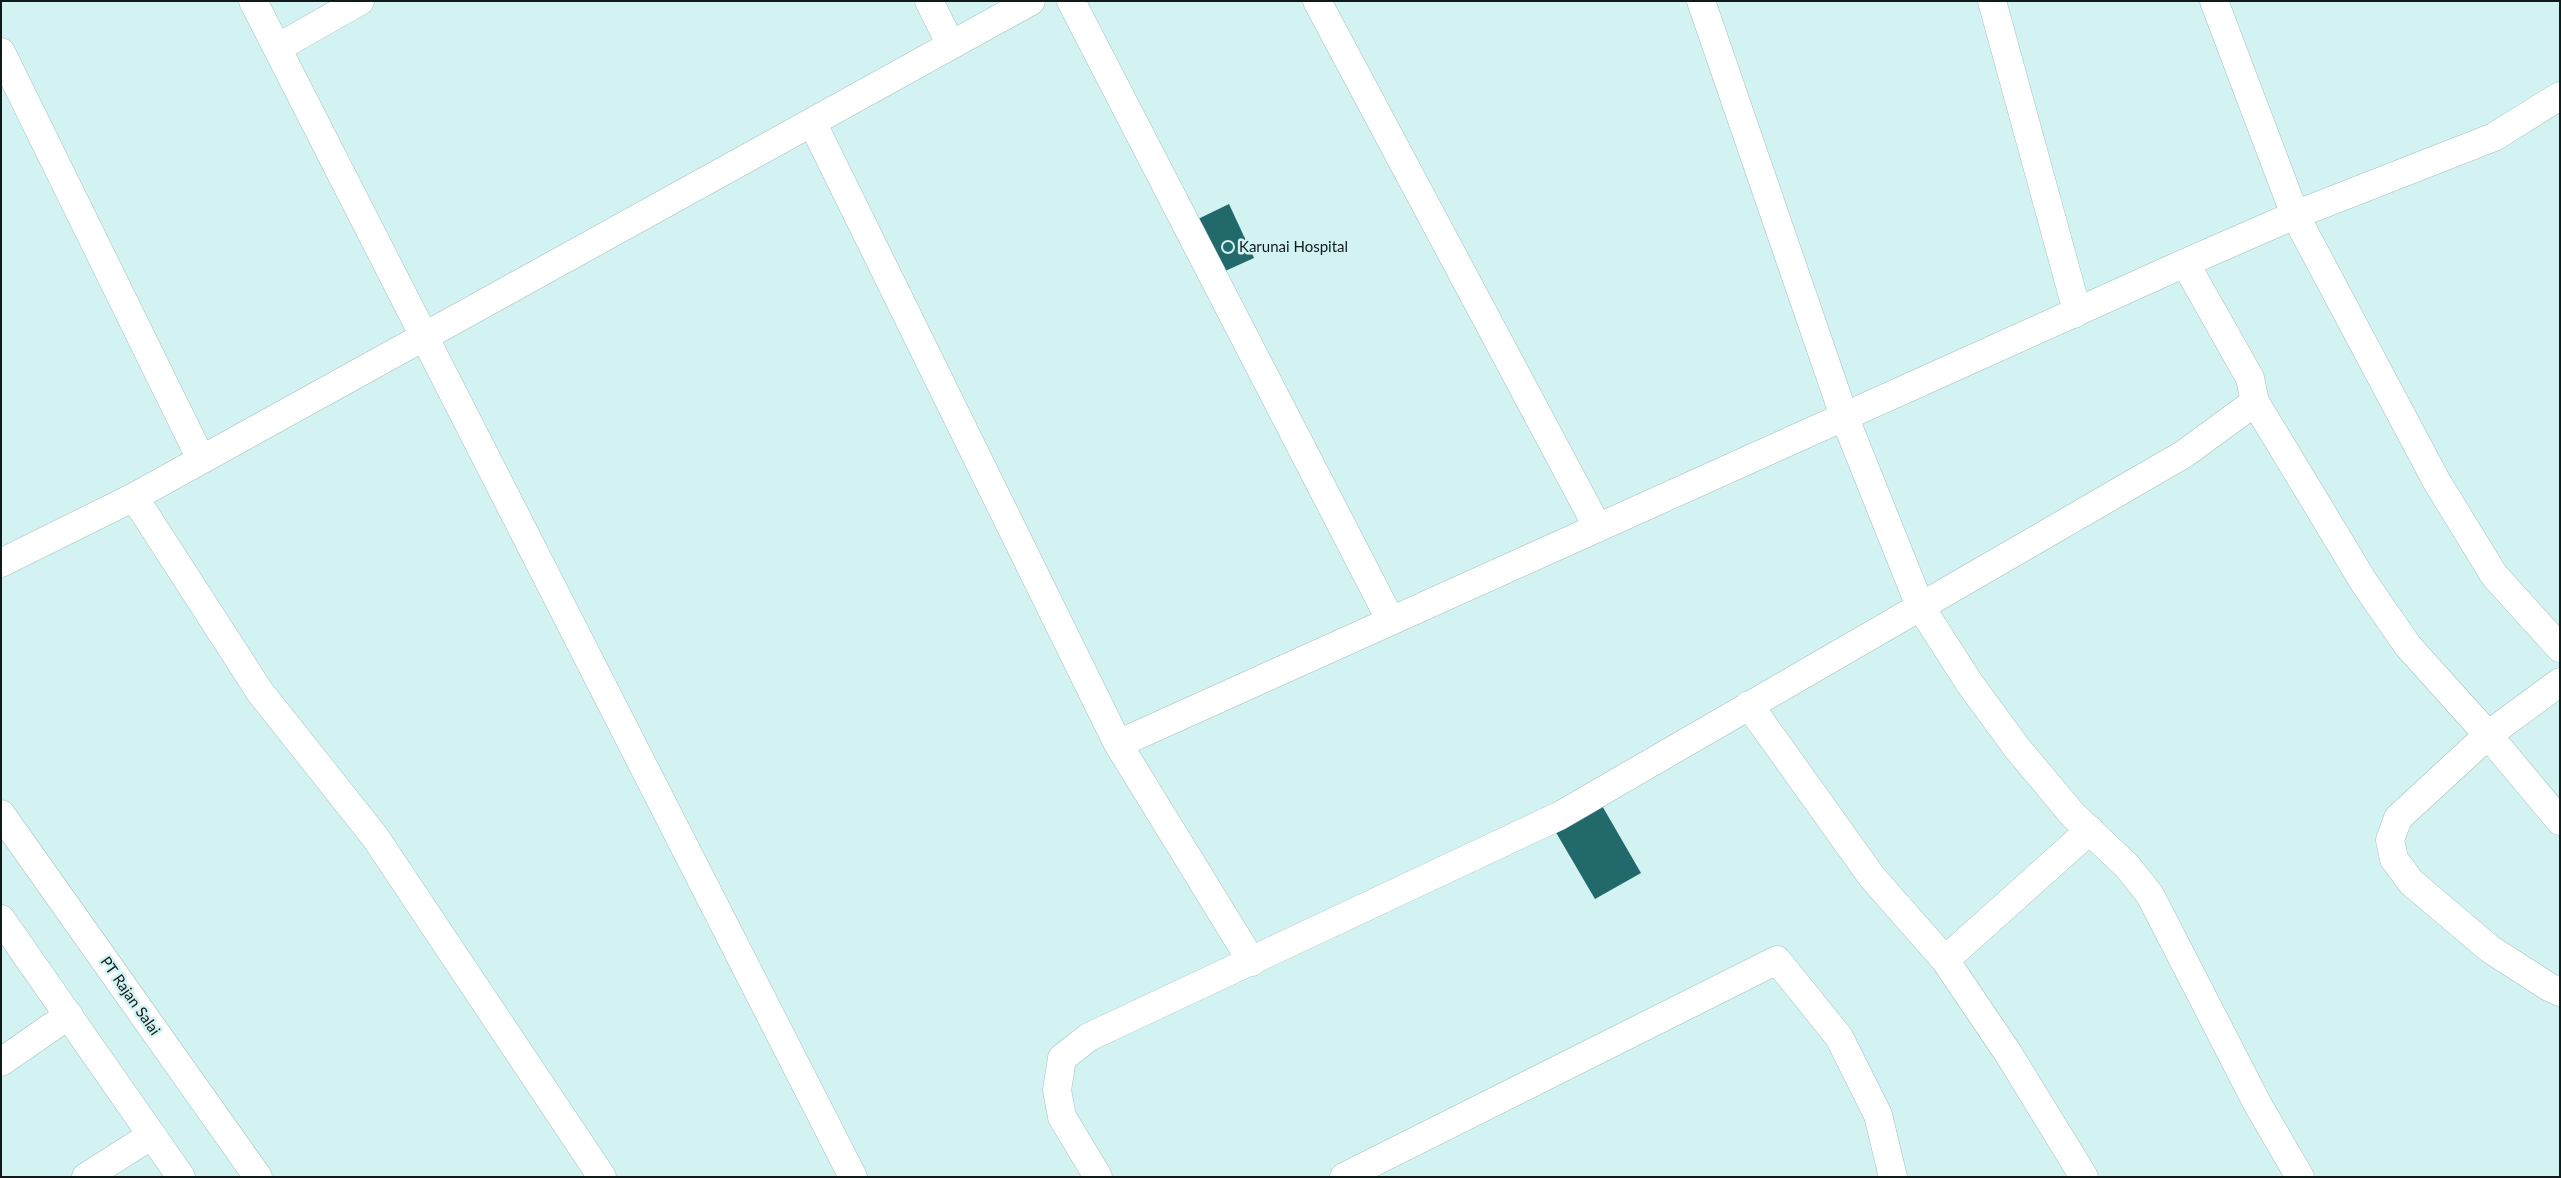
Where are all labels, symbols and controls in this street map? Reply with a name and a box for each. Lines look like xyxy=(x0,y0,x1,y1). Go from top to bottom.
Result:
place label: Karunai Hospital xyxy=(1239,238,1348,256)
marker: Karunai Hospital xyxy=(1221,240,1235,254)
street label: PT Rajan Salai xyxy=(96,953,164,1039)

